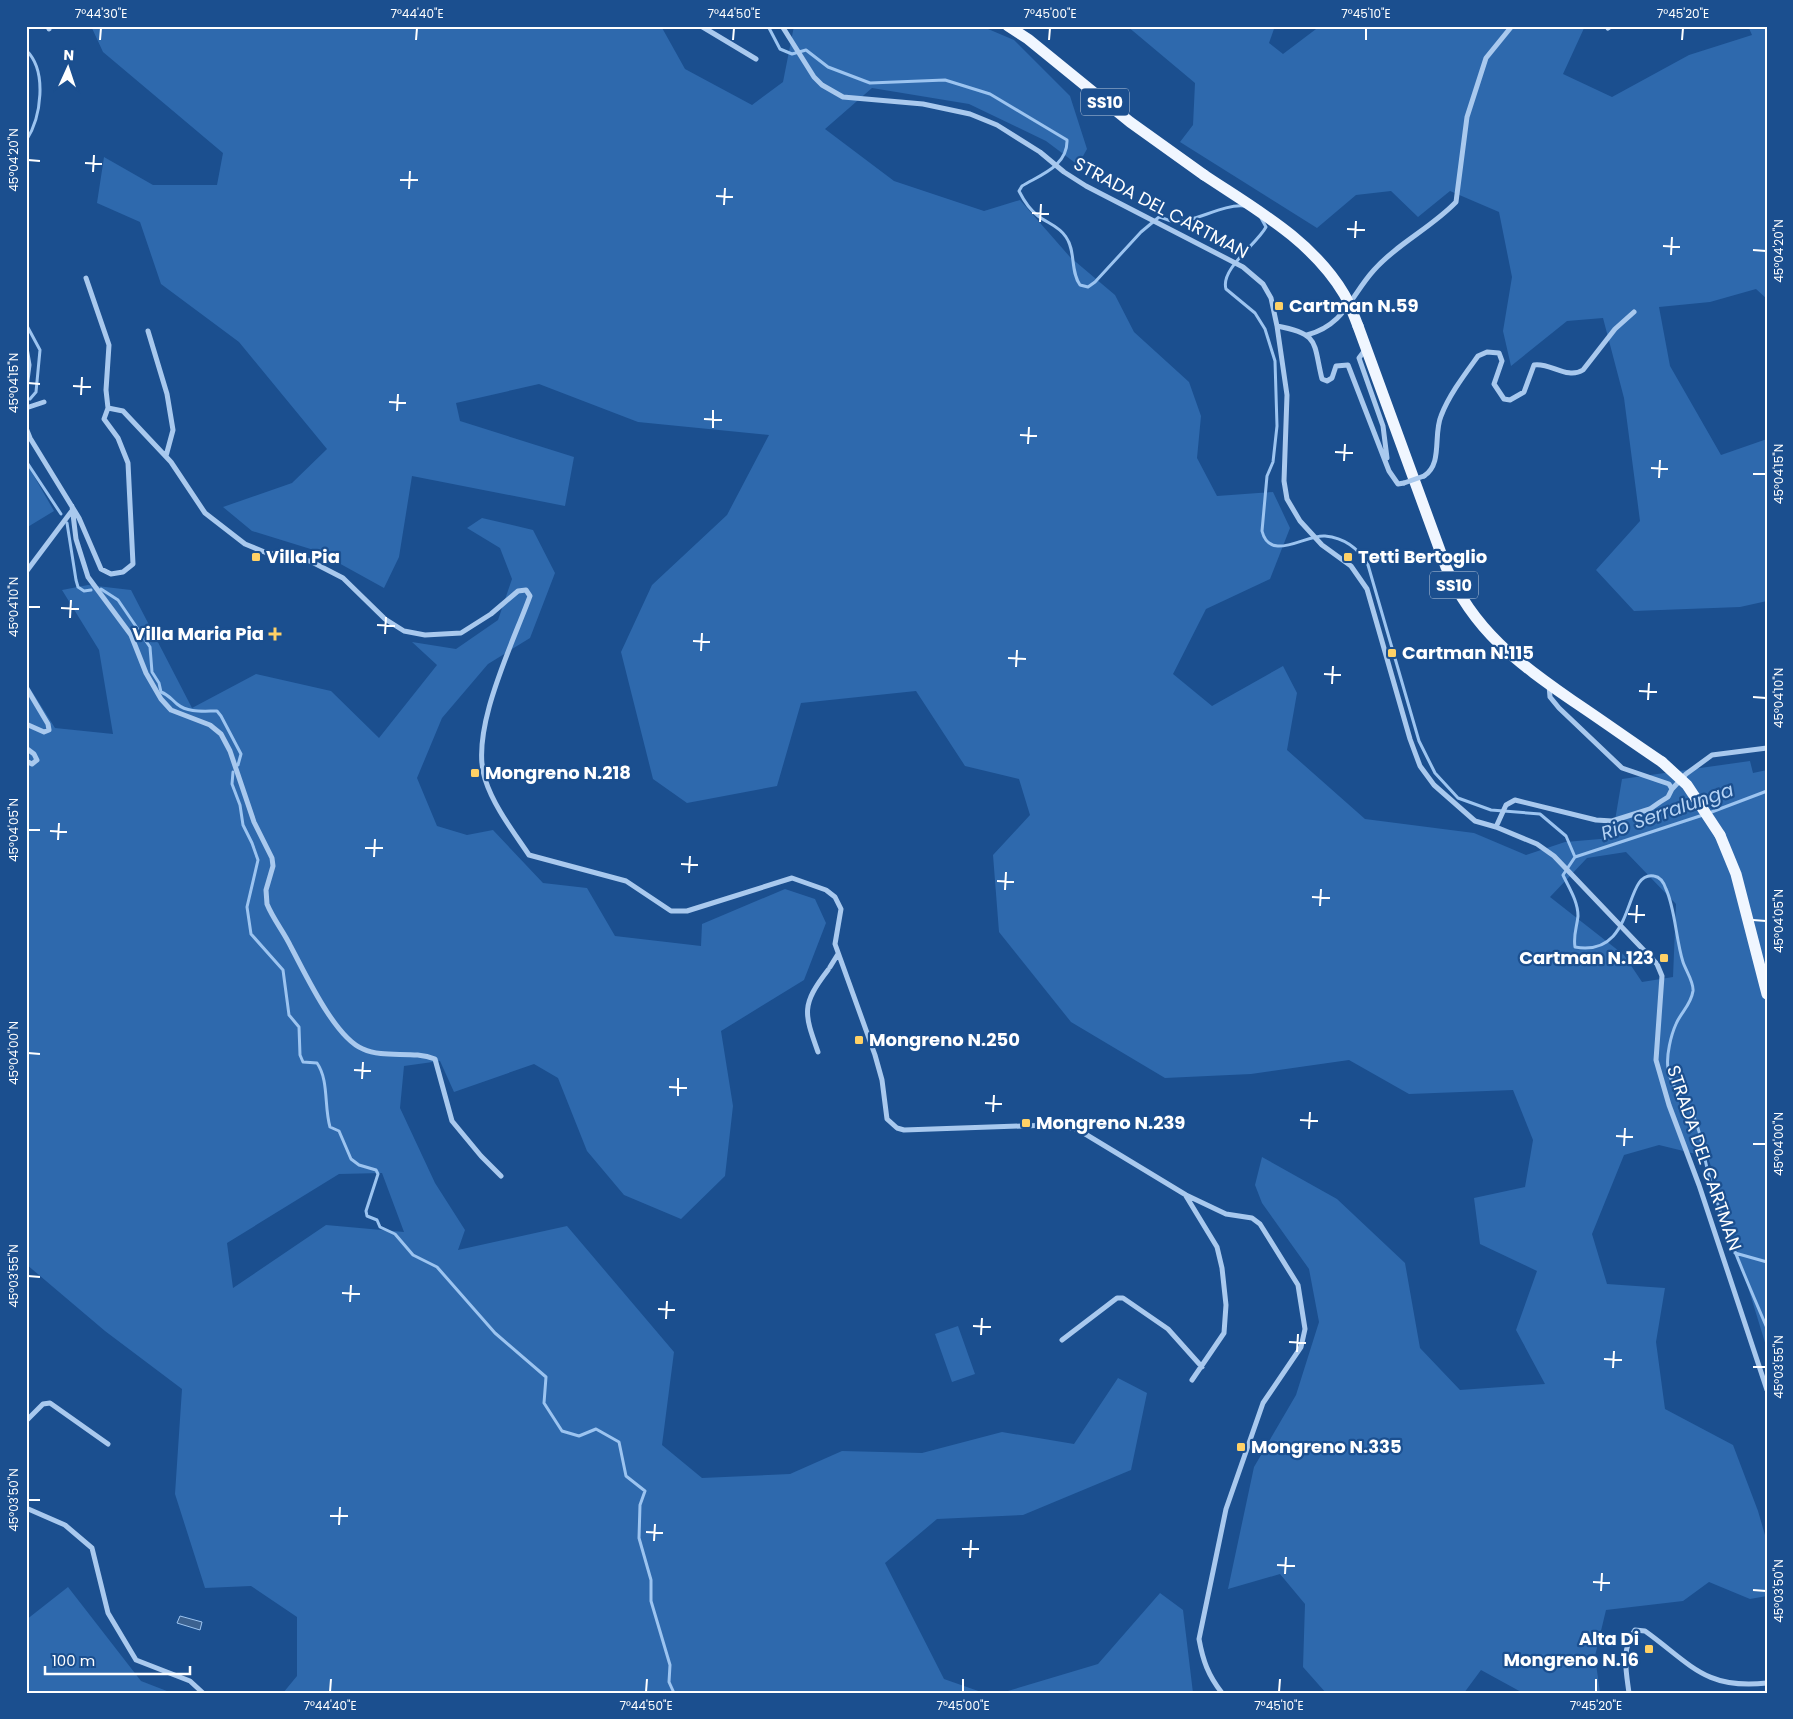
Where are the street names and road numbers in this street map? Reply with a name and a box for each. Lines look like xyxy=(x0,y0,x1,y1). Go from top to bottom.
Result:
road number: SS10 xyxy=(1081,88,1129,115)
street label: STRADA DEL CARTMAN xyxy=(1069,151,1253,264)
road number: SS10 xyxy=(1430,572,1478,598)
street label: STRADA DEL CARTMAN xyxy=(1661,1062,1748,1254)

